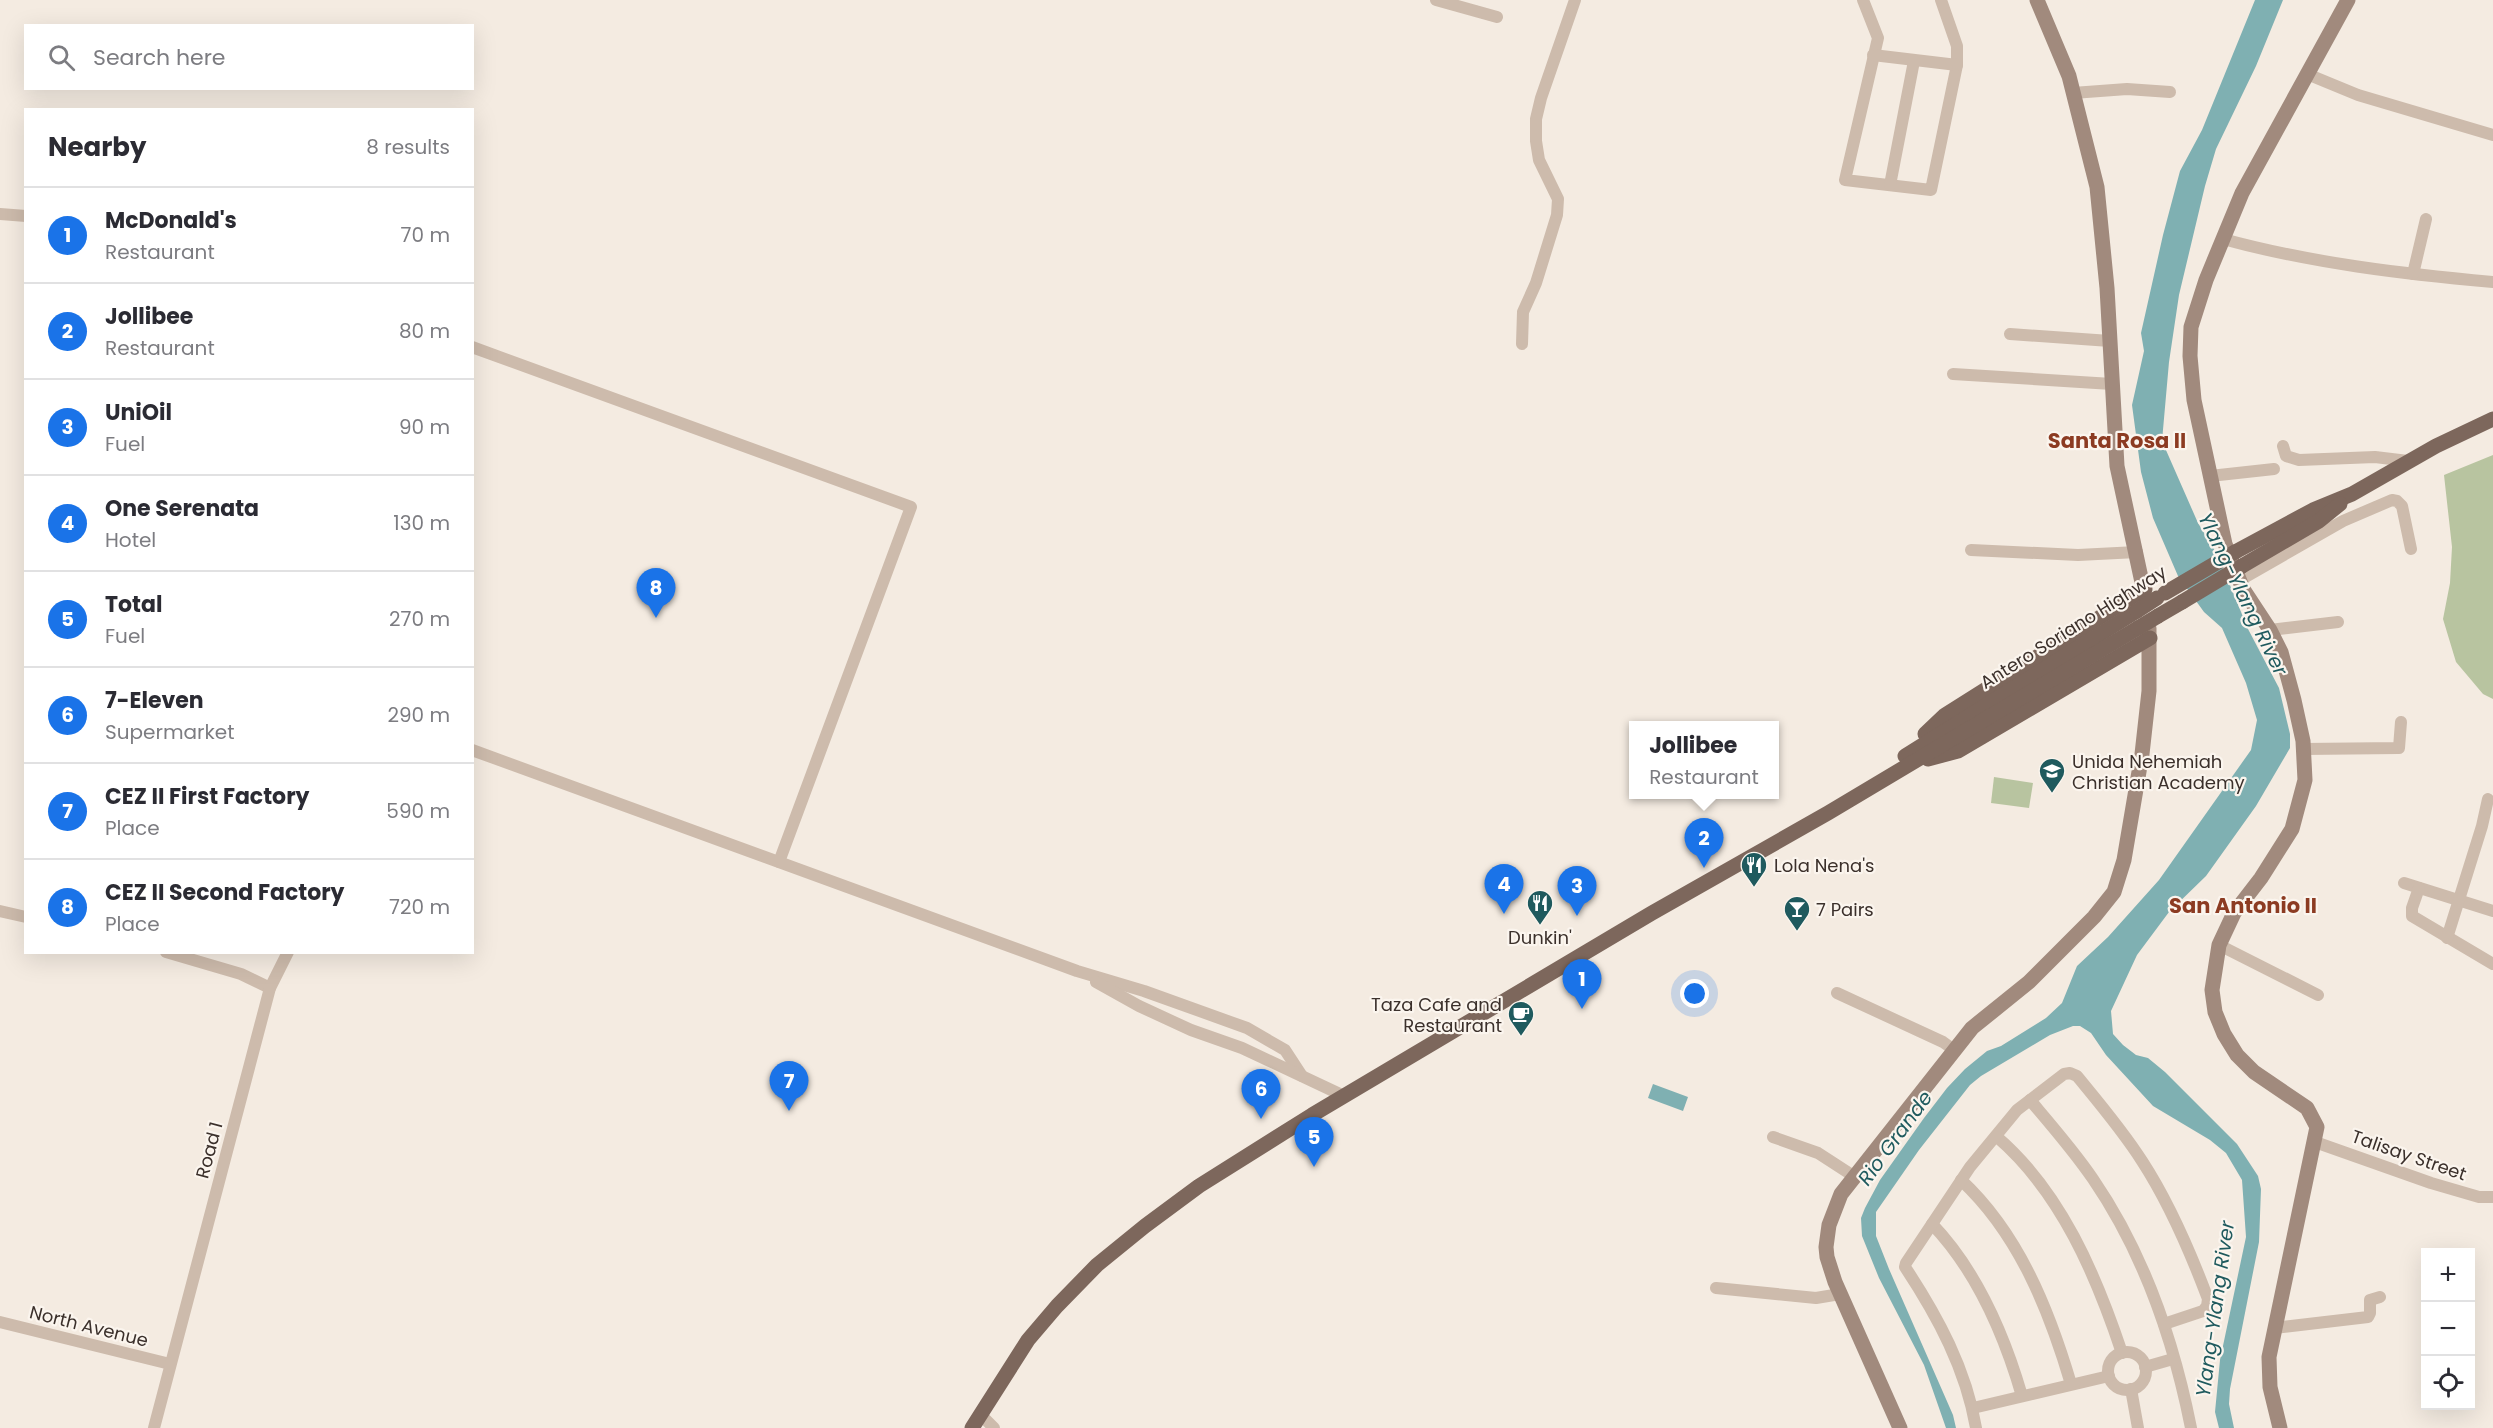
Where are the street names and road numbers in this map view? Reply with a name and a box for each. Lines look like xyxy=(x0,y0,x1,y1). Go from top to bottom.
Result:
street label: Antero Soriano Highway xyxy=(1975,559,2171,695)
street label: Road 1 xyxy=(190,1119,228,1181)
street label: Talisay Street xyxy=(2348,1124,2470,1186)
street label: North Avenue xyxy=(27,1299,151,1353)

